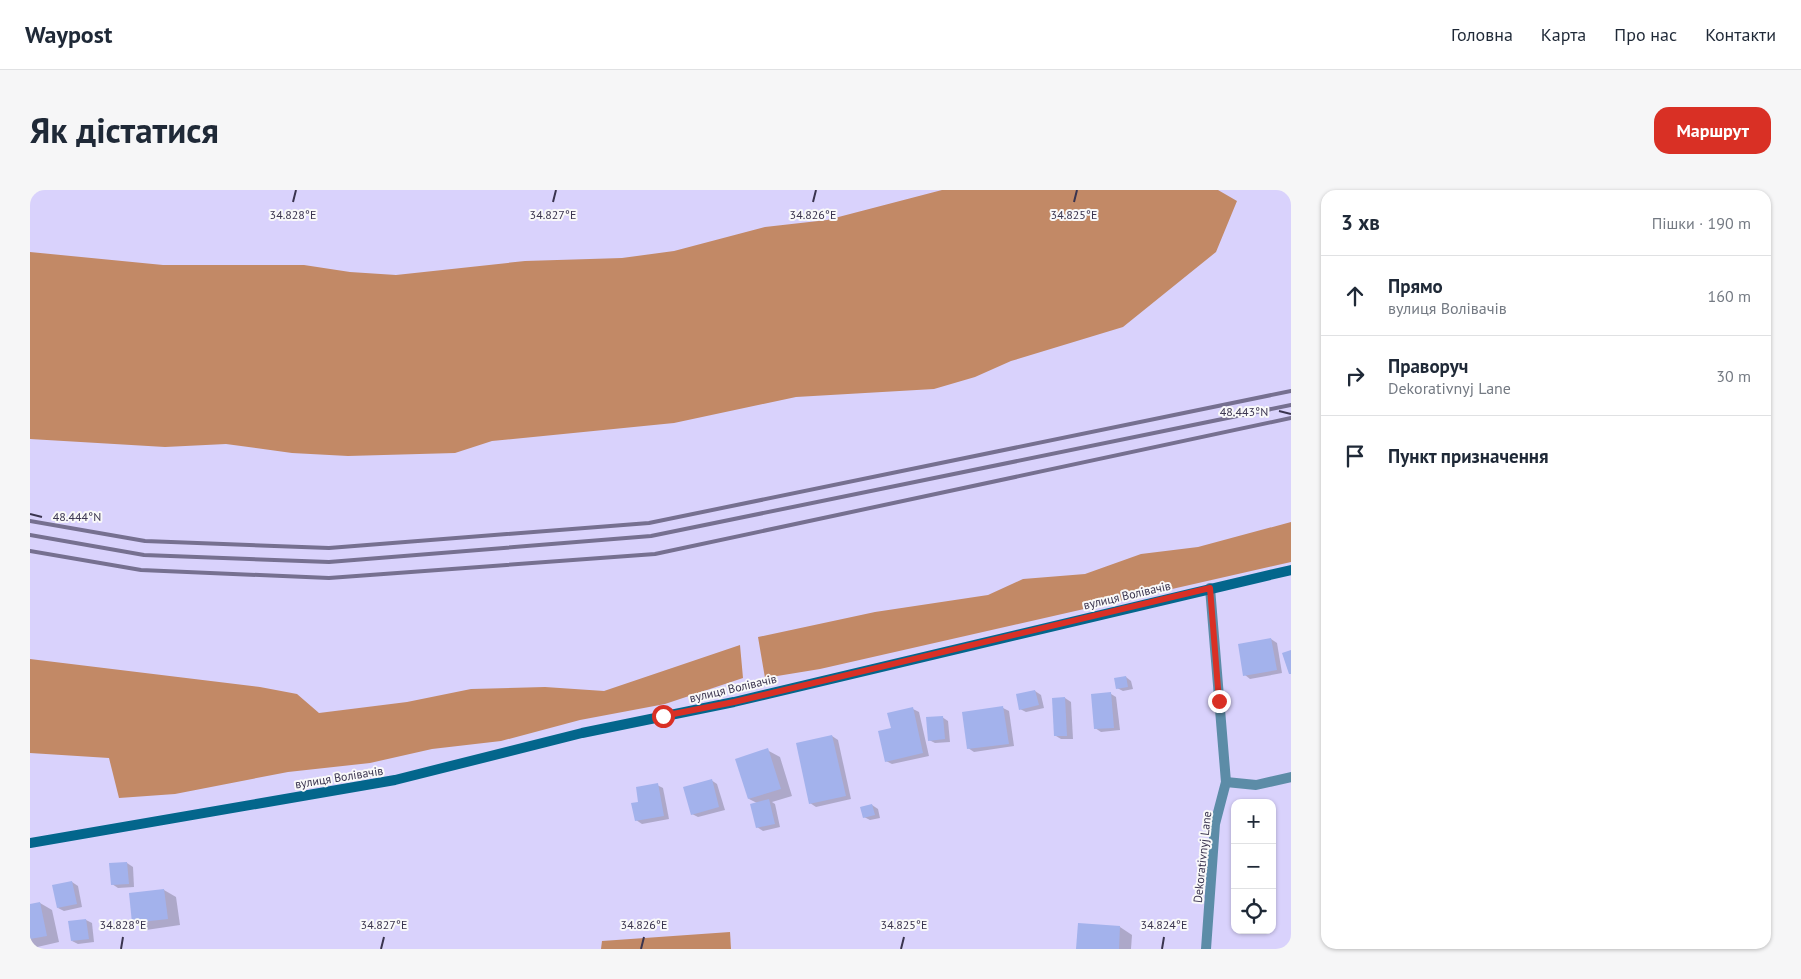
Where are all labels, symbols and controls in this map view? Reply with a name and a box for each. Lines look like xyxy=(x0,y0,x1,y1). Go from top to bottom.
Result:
text: Waypost xyxy=(25,19,112,50)
text: Головна xyxy=(1451,23,1513,46)
text: Карта xyxy=(1541,23,1586,46)
text: Про нас xyxy=(1614,23,1677,46)
text: Контакти xyxy=(1705,23,1776,46)
text: Як дістатися xyxy=(30,107,219,153)
button: Маршрут xyxy=(1654,107,1771,154)
text: 34.828°E xyxy=(270,207,316,222)
text: 34.827°E xyxy=(530,207,576,222)
text: 34.826°E xyxy=(790,207,836,222)
text: 34.825°E xyxy=(1051,207,1097,222)
text: 3 хв xyxy=(1341,209,1380,236)
text: Пішки · 190 m xyxy=(1652,213,1751,233)
text: Прямо xyxy=(1388,274,1443,298)
icon: ahead xyxy=(1341,282,1369,310)
text: 160 m xyxy=(1708,286,1751,306)
text: вулиця Волівачів xyxy=(1388,298,1507,318)
text: Праворуч xyxy=(1388,354,1468,378)
icon: right xyxy=(1341,362,1369,390)
text: 30 m xyxy=(1716,366,1751,386)
text: Dekorativnyj Lane xyxy=(1388,378,1511,398)
text: 48.443°N xyxy=(1220,404,1268,419)
icon: arrive xyxy=(1341,442,1369,470)
text: Пункт призначення xyxy=(1388,444,1549,468)
text: 48.444°N xyxy=(53,509,101,524)
street label: вулиця Волівачів xyxy=(1082,578,1172,612)
street label: вулиця Волівачів xyxy=(688,671,778,705)
route end xyxy=(1208,690,1231,713)
route start xyxy=(652,705,675,728)
street label: вулиця Волівачів xyxy=(294,763,384,791)
map controls xyxy=(1231,799,1276,934)
button: + xyxy=(1231,799,1276,844)
street label: Dekorativnyj Lane xyxy=(1190,810,1214,904)
button: − xyxy=(1231,844,1276,889)
button: locate xyxy=(1231,889,1276,934)
text: 34.828°E xyxy=(100,917,146,932)
text: 34.827°E xyxy=(361,917,407,932)
text: 34.826°E xyxy=(621,917,667,932)
text: 34.825°E xyxy=(881,917,927,932)
text: 34.824°E xyxy=(1141,917,1187,932)

